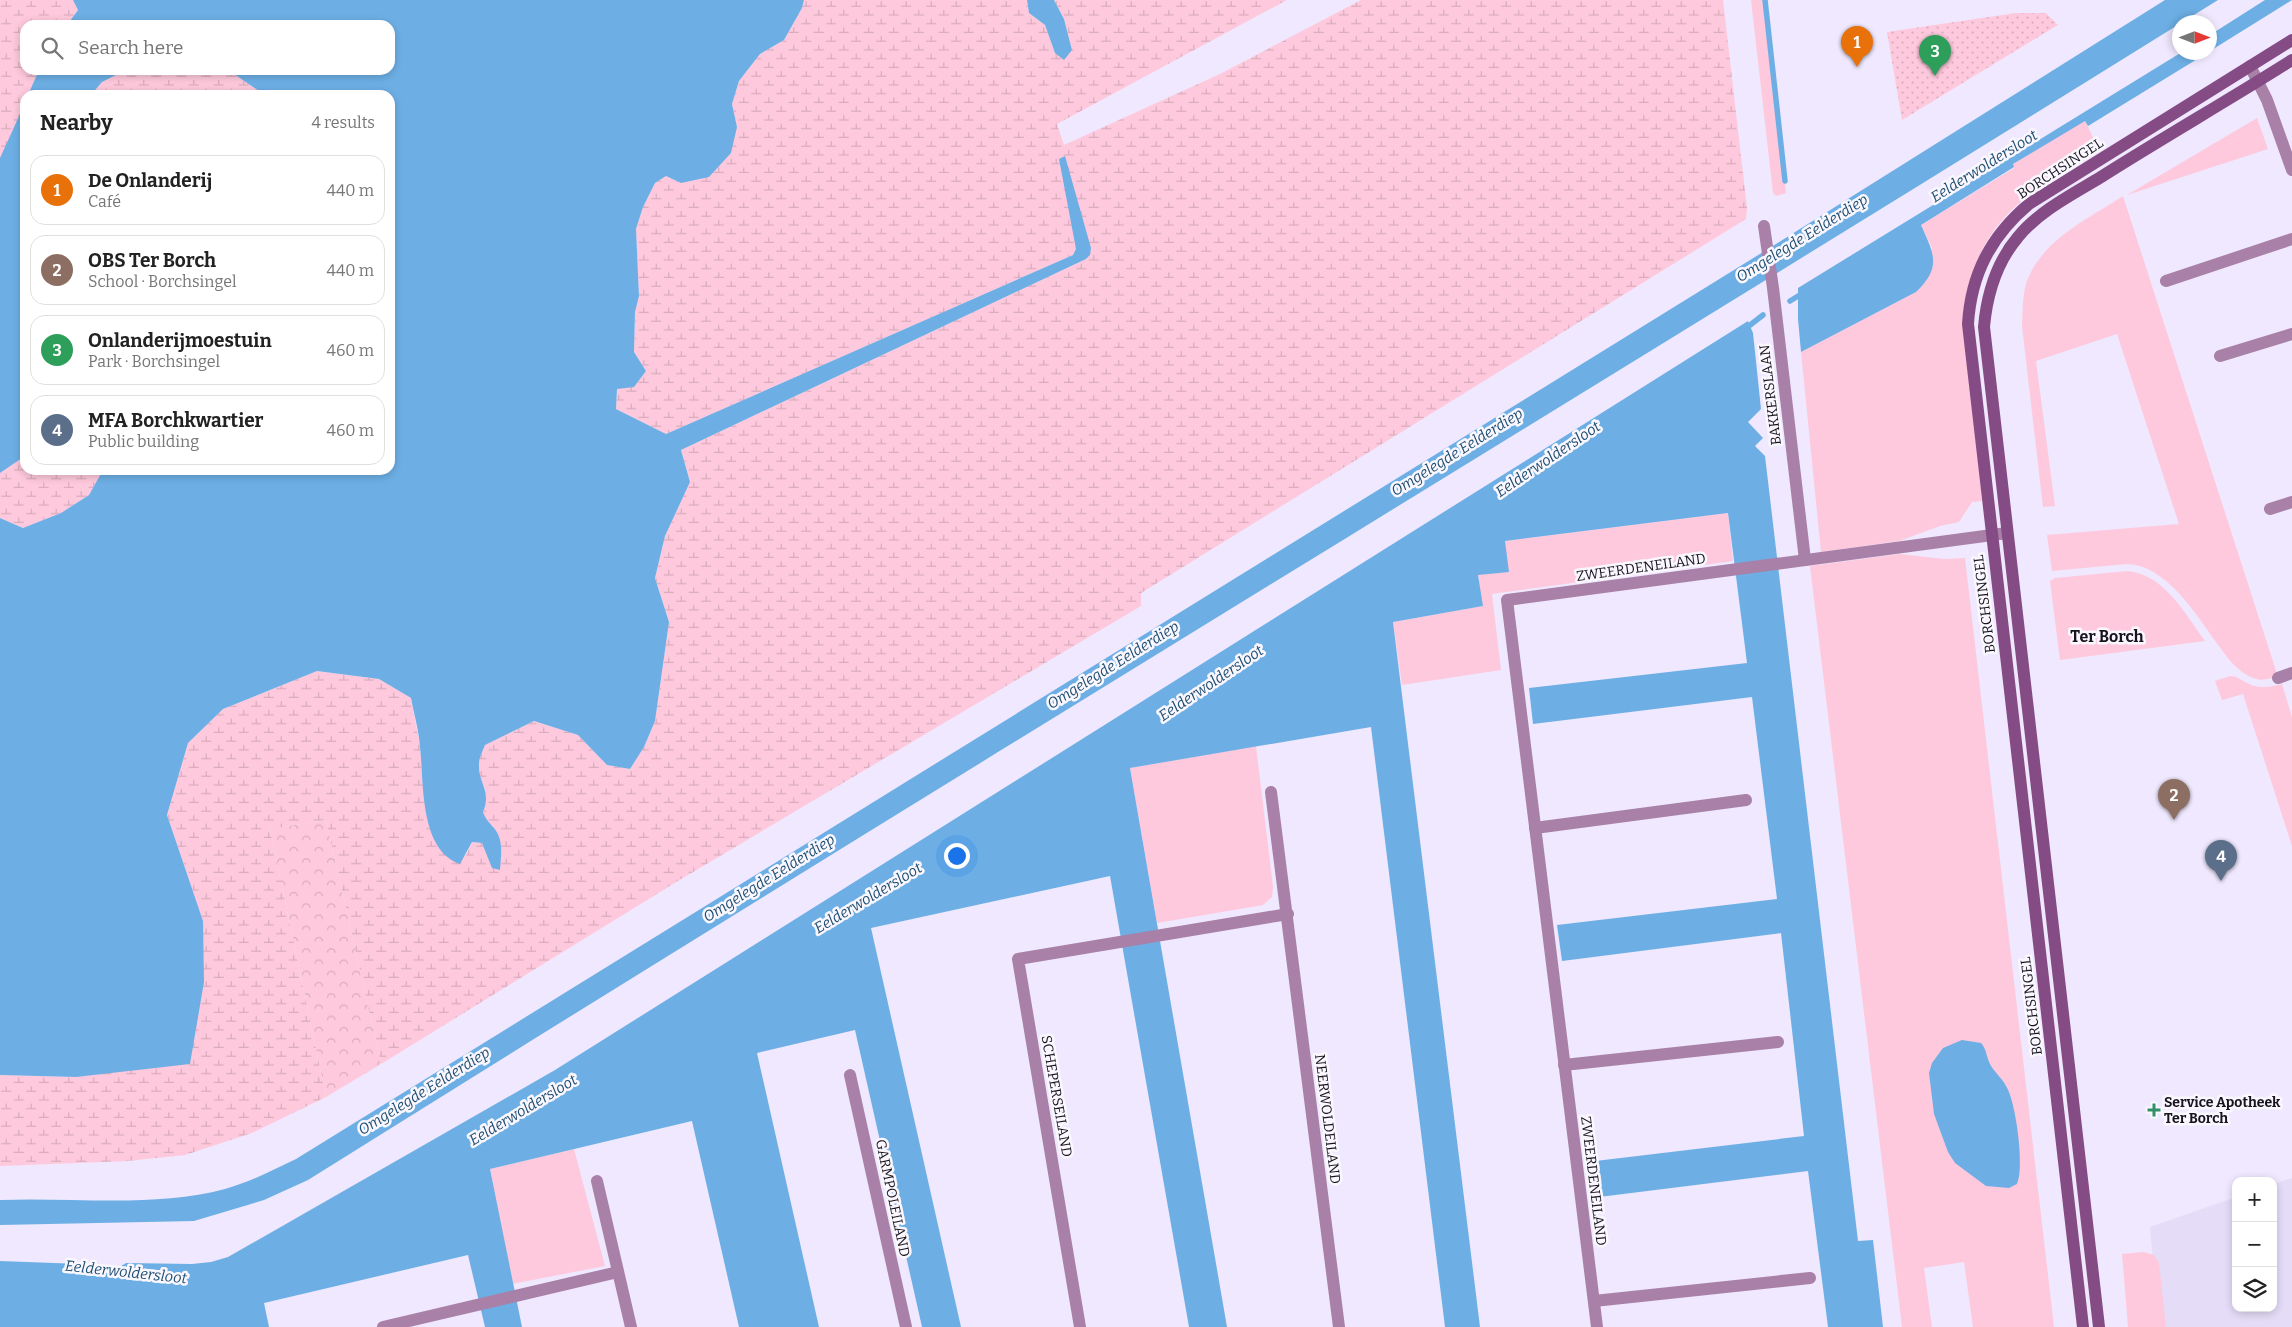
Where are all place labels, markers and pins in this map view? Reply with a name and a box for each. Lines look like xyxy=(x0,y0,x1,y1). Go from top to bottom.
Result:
pin: 1 xyxy=(1841,26,1873,67)
pin: 3 xyxy=(1919,35,1951,76)
pin: 2 xyxy=(2158,779,2190,820)
pin: 4 xyxy=(2205,840,2237,881)
place label: Service Apotheek Ter Borch xyxy=(2164,1094,2281,1127)
marker: Service Apotheek Ter Borch xyxy=(2148,1104,2160,1116)

